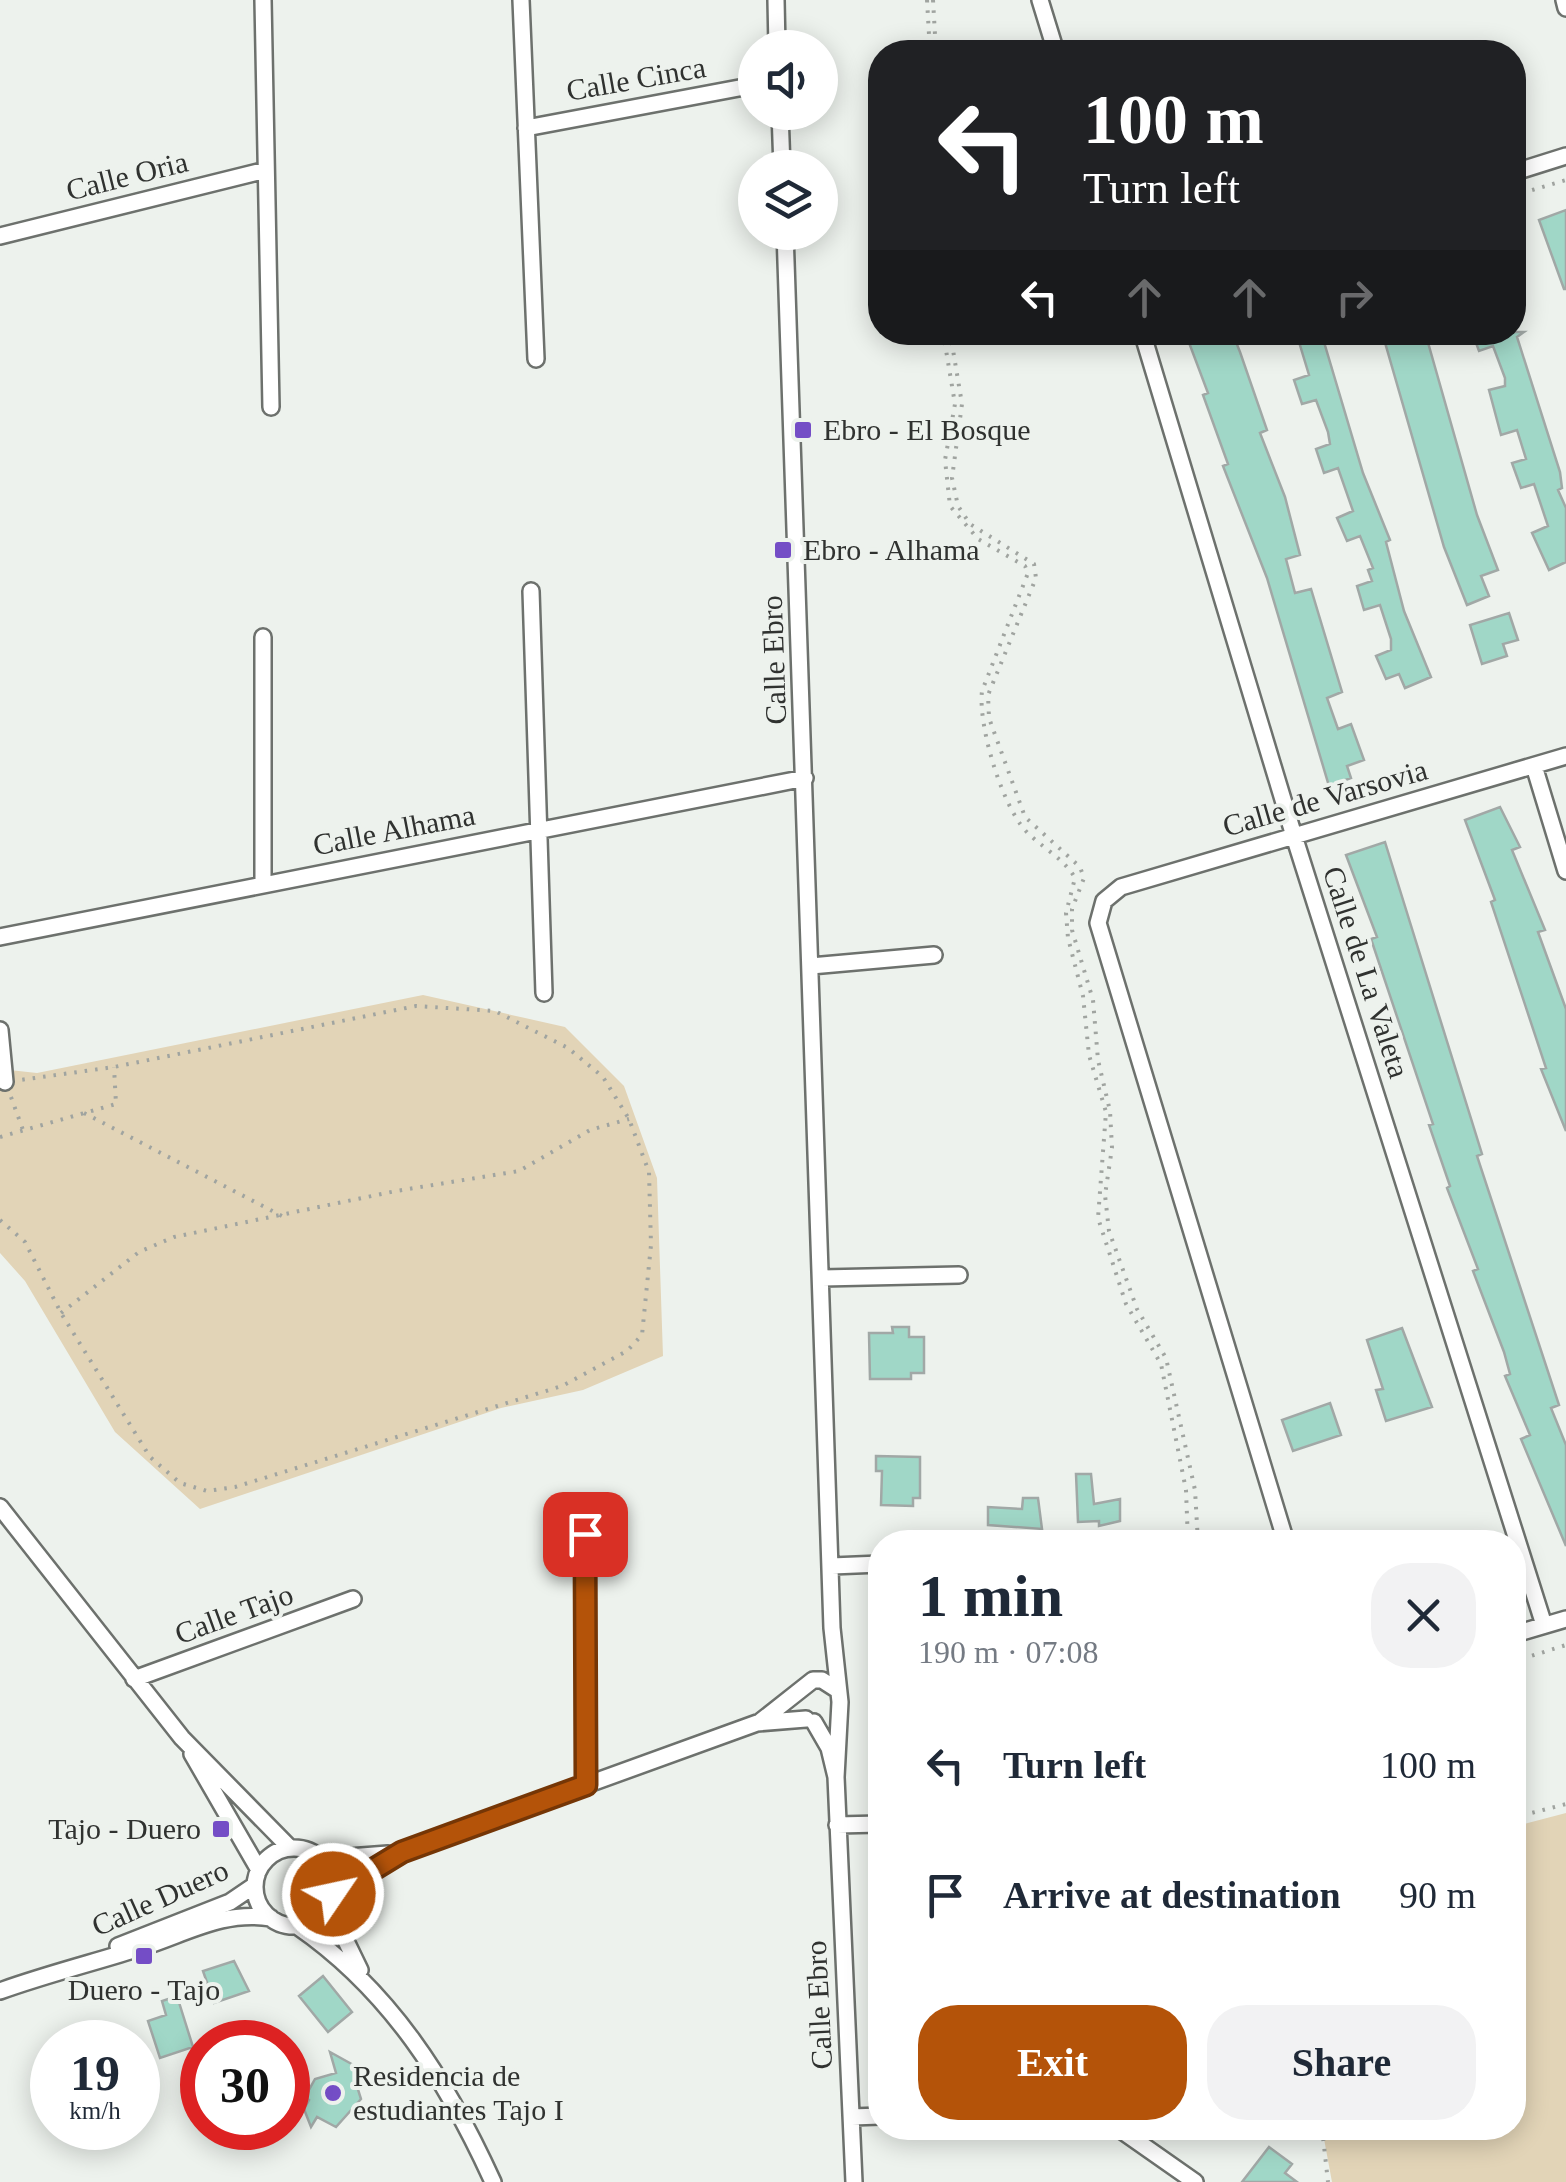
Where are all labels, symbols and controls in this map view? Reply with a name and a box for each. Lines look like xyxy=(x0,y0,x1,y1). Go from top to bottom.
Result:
map controls xyxy=(738,30,838,250)
button: sound xyxy=(738,30,838,130)
street label: Calle Cinca xyxy=(564,50,708,107)
icon: left xyxy=(918,80,1048,210)
text: 100 m xyxy=(1083,81,1264,158)
street label: Calle Oria xyxy=(63,144,191,207)
button: layers xyxy=(738,150,838,250)
text: Turn left xyxy=(1083,163,1240,213)
icon: left xyxy=(1012,270,1067,325)
icon: ahead xyxy=(1117,270,1172,325)
icon: ahead xyxy=(1222,270,1277,325)
icon: right xyxy=(1327,270,1382,325)
place label: Ebro - El Bosque xyxy=(823,413,1030,446)
marker: Ebro - El Bosque xyxy=(792,419,814,441)
place label: Ebro - Alhama xyxy=(803,533,980,566)
marker: Ebro - Alhama xyxy=(772,539,794,561)
street label: Calle Ebro xyxy=(755,595,792,725)
street label: Calle de Varsovia xyxy=(1219,753,1431,842)
street label: Calle Alhama xyxy=(310,798,478,861)
street label: Calle de La Valeta xyxy=(1317,862,1416,1082)
pin xyxy=(543,1492,628,1577)
icon: arrive xyxy=(558,1507,613,1562)
text: 1 min xyxy=(918,1563,1063,1629)
button: close xyxy=(1371,1563,1476,1668)
street label: Calle Tajo xyxy=(170,1577,297,1650)
text: 190 m · 07:08 xyxy=(918,1634,1098,1670)
icon: left xyxy=(918,1738,973,1793)
text: Turn left xyxy=(1003,1744,1146,1786)
text: 100 m xyxy=(1380,1744,1476,1786)
place label: Tajo - Duero xyxy=(48,1812,201,1845)
marker: Tajo - Duero xyxy=(210,1818,232,1840)
position arrow xyxy=(281,1842,385,1946)
street label: Calle Duero xyxy=(86,1853,233,1942)
icon: arrive xyxy=(918,1868,973,1923)
text: Arrive at destination xyxy=(1003,1874,1341,1916)
text: 90 m xyxy=(1399,1874,1476,1916)
street label: Calle Ebro xyxy=(799,1940,838,2070)
marker: Duero - Tajo xyxy=(133,1945,155,1967)
place label: Duero - Tajo xyxy=(68,1973,220,2006)
button: Exit xyxy=(918,2005,1187,2120)
button: Share xyxy=(1207,2005,1476,2120)
speed limit sign: 30 xyxy=(180,2020,310,2150)
text: 19 xyxy=(70,2045,120,2101)
place label: Residencia de estudiantes Tajo I xyxy=(353,2059,564,2126)
marker: Residencia de estudiantes Tajo I xyxy=(322,2082,344,2104)
text: km/h xyxy=(69,2097,121,2124)

